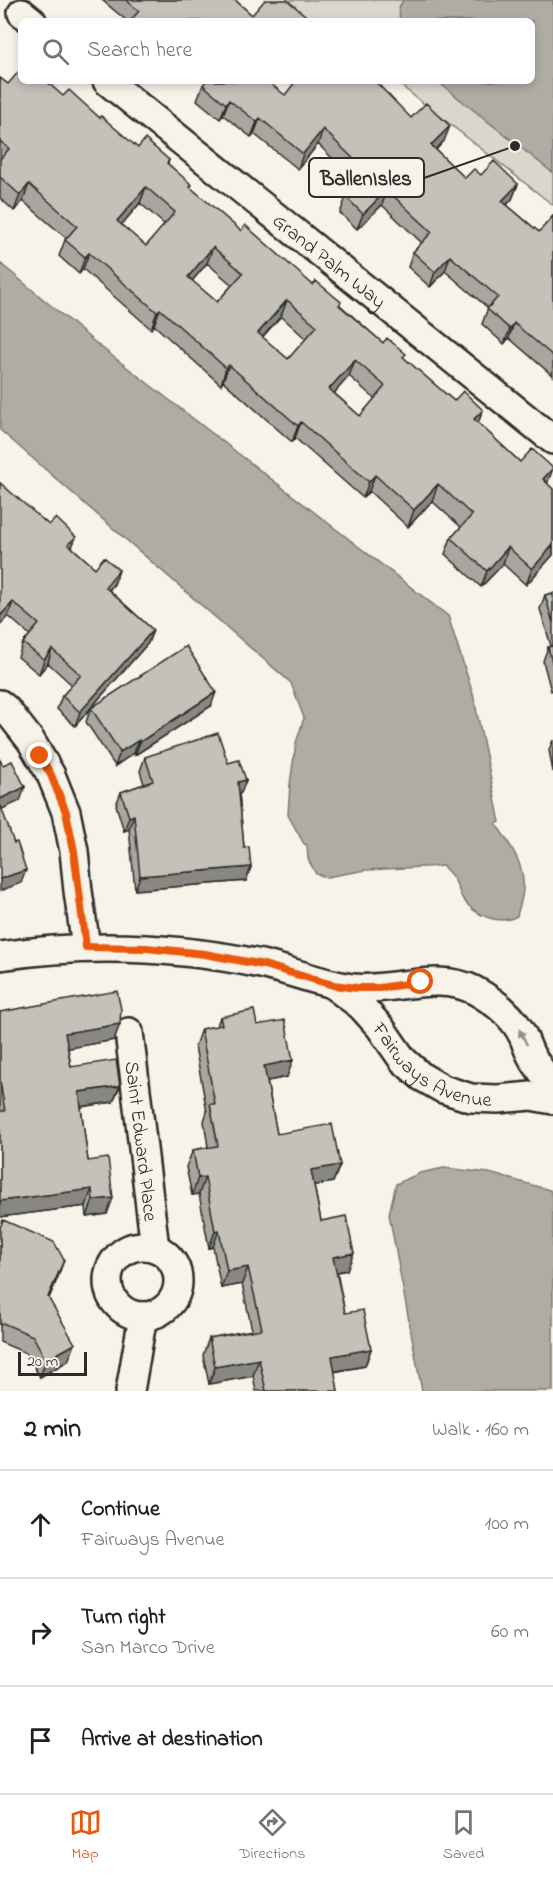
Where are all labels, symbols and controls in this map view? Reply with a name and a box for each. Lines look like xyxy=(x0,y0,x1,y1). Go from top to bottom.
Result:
search box xyxy=(18,18,535,84)
icon: search xyxy=(39,35,72,68)
text: Search here xyxy=(87,35,192,67)
callout: BallenIsles xyxy=(309,158,424,197)
text: BallenIsles xyxy=(319,165,412,195)
street label: Grand Palm Way xyxy=(265,208,391,317)
route end xyxy=(26,742,52,768)
route start xyxy=(407,968,433,994)
street label: Fairways Avenue xyxy=(363,1016,492,1116)
one-way arrow xyxy=(518,1028,528,1046)
street label: Saint Edward Place xyxy=(116,1060,164,1223)
scale bar xyxy=(18,1349,87,1376)
text: 20 m xyxy=(27,1350,58,1374)
text: 2 min xyxy=(24,1411,81,1449)
text: Walk · 160 m xyxy=(432,1416,529,1445)
text: Continue xyxy=(81,1494,160,1526)
icon: ahead xyxy=(24,1508,57,1541)
text: 100 m xyxy=(485,1510,529,1539)
text: Fairways Avenue xyxy=(81,1526,225,1555)
text: Turn right xyxy=(81,1602,166,1634)
icon: right xyxy=(24,1616,57,1649)
text: 60 m xyxy=(491,1618,529,1647)
text: San Marco Drive xyxy=(81,1634,215,1663)
icon: arrive xyxy=(24,1724,57,1757)
text: Arrive at destination xyxy=(81,1724,263,1756)
tab: Map xyxy=(69,1806,102,1866)
tab: Directions xyxy=(239,1806,305,1866)
tab: Saved xyxy=(443,1806,484,1866)

